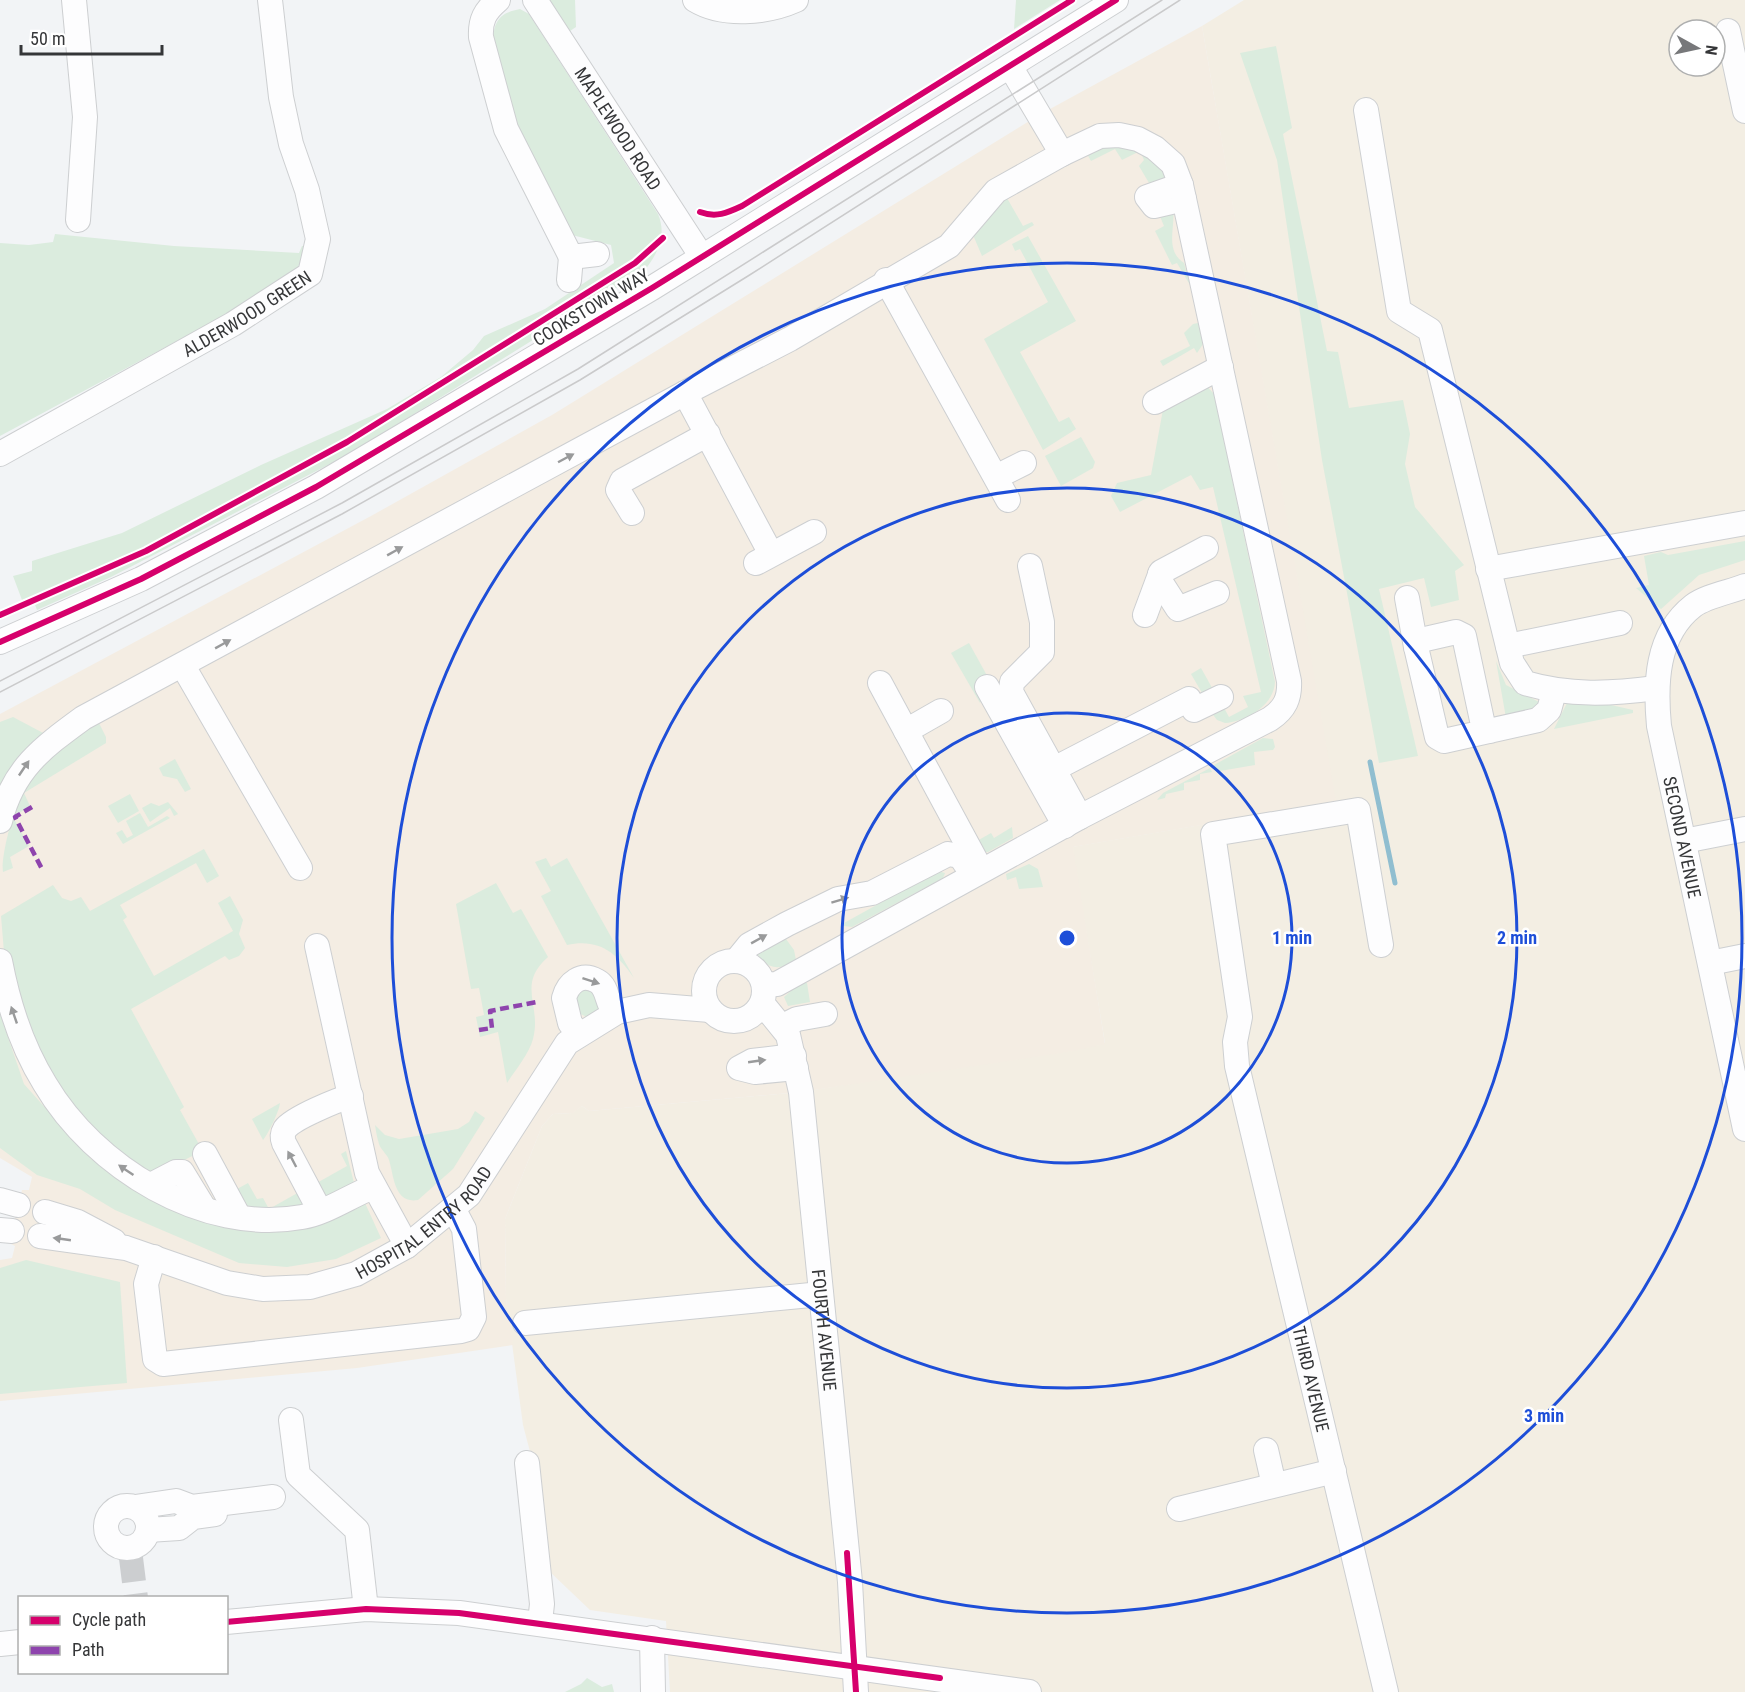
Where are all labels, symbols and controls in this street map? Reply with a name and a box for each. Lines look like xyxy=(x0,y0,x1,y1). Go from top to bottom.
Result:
scale bar xyxy=(21,18,162,56)
north arrow xyxy=(1667,18,1727,78)
text: 50 m xyxy=(30,28,65,49)
text: N xyxy=(1701,44,1721,56)
street label: MAPLEWOOD ROAD xyxy=(571,63,666,194)
street label: COOKSTOWN WAY xyxy=(529,264,654,350)
street label: ALDERWOOD GREEN xyxy=(179,266,315,361)
one-way arrow xyxy=(558,453,575,463)
one-way arrow xyxy=(386,546,403,556)
one-way arrow xyxy=(215,639,232,649)
one-way arrow xyxy=(18,761,30,777)
street label: SECOND AVENUE xyxy=(1660,774,1706,900)
one-way arrow xyxy=(831,895,849,904)
text: 1 min xyxy=(1272,927,1312,948)
text: 2 min xyxy=(1497,927,1537,948)
centre of rings xyxy=(1057,928,1077,948)
one-way arrow xyxy=(751,934,768,944)
one-way arrow xyxy=(582,977,600,986)
one-way arrow xyxy=(8,1006,18,1024)
one-way arrow xyxy=(748,1056,767,1065)
one-way arrow xyxy=(287,1150,297,1167)
street label: HOSPITAL ENTRY ROAD xyxy=(352,1162,495,1283)
one-way arrow xyxy=(118,1164,134,1176)
one-way arrow xyxy=(53,1235,72,1244)
street label: FOURTH AVENUE xyxy=(808,1268,841,1392)
street label: THIRD AVENUE xyxy=(1289,1324,1334,1434)
text: 3 min xyxy=(1524,1405,1564,1426)
legend xyxy=(18,1596,228,1674)
text: Cycle path xyxy=(72,1609,146,1630)
text: Path xyxy=(72,1639,105,1660)

